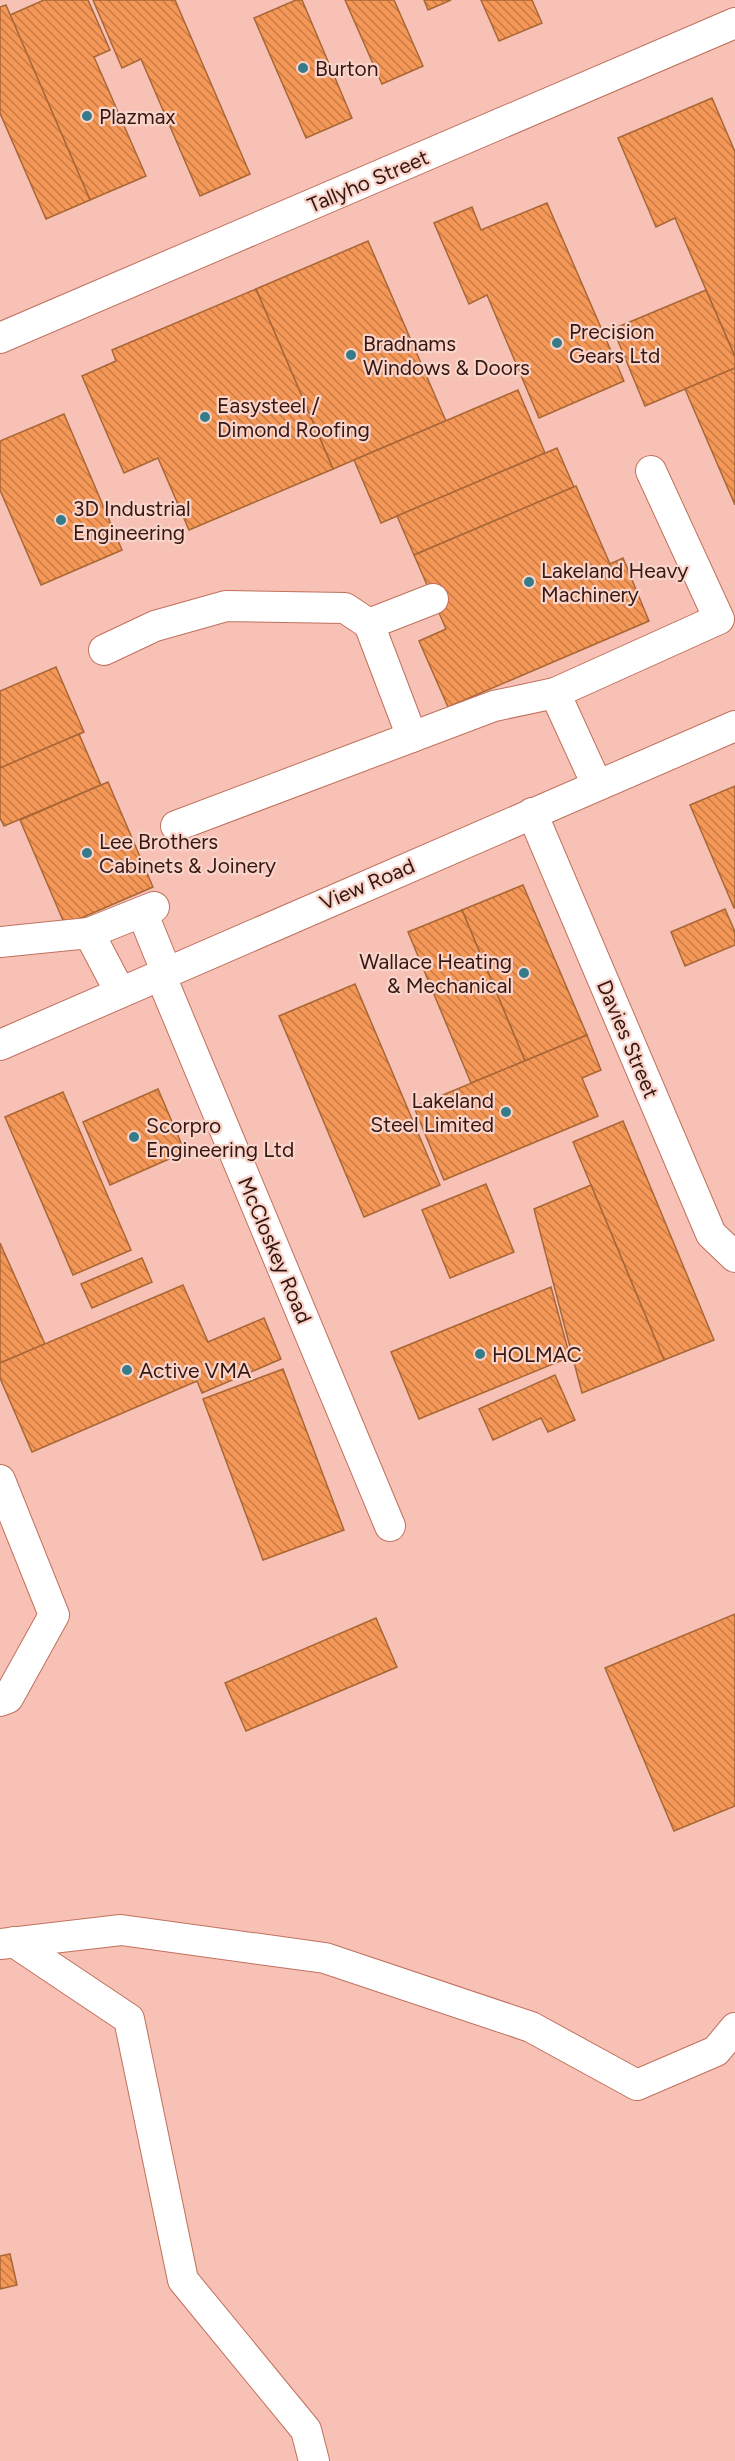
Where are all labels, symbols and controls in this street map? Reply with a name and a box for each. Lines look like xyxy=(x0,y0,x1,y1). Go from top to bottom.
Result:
place label: Burton xyxy=(315,56,378,81)
marker: Burton xyxy=(296,61,310,75)
place label: Plazmax xyxy=(99,104,175,129)
marker: Plazmax xyxy=(80,109,94,123)
street label: Tallyho Street xyxy=(304,144,432,218)
place label: Precision Gears Ltd xyxy=(569,319,660,368)
place label: Bradnams Windows & Doors xyxy=(363,331,530,380)
marker: Precision Gears Ltd xyxy=(550,336,564,350)
marker: Bradnams Windows & Doors xyxy=(344,348,358,362)
place label: Easysteel / Dimond Roofing xyxy=(217,393,370,442)
marker: Easysteel / Dimond Roofing xyxy=(198,410,212,424)
place label: 3D Industrial Engineering xyxy=(73,496,191,545)
marker: 3D Industrial Engineering xyxy=(54,513,68,527)
place label: Lakeland Heavy Machinery xyxy=(541,558,688,607)
marker: Lakeland Heavy Machinery xyxy=(522,575,536,589)
place label: Lee Brothers Cabinets & Joinery xyxy=(99,829,276,878)
marker: Lee Brothers Cabinets & Joinery xyxy=(80,846,94,860)
street label: View Road xyxy=(316,853,418,915)
place label: Wallace Heating & Mechanical xyxy=(359,949,512,998)
marker: Wallace Heating & Mechanical xyxy=(517,966,531,980)
street label: Davies Street xyxy=(592,976,664,1102)
place label: Lakeland Steel Limited xyxy=(370,1088,494,1137)
marker: Lakeland Steel Limited xyxy=(499,1105,513,1119)
place label: Scorpro Engineering Ltd xyxy=(146,1113,294,1162)
marker: Scorpro Engineering Ltd xyxy=(127,1130,141,1144)
street label: McCloskey Road xyxy=(233,1173,317,1327)
place label: HOLMAC xyxy=(492,1342,582,1367)
marker: HOLMAC xyxy=(473,1347,487,1361)
place label: Active VMA xyxy=(139,1358,251,1383)
marker: Active VMA xyxy=(120,1363,134,1377)

